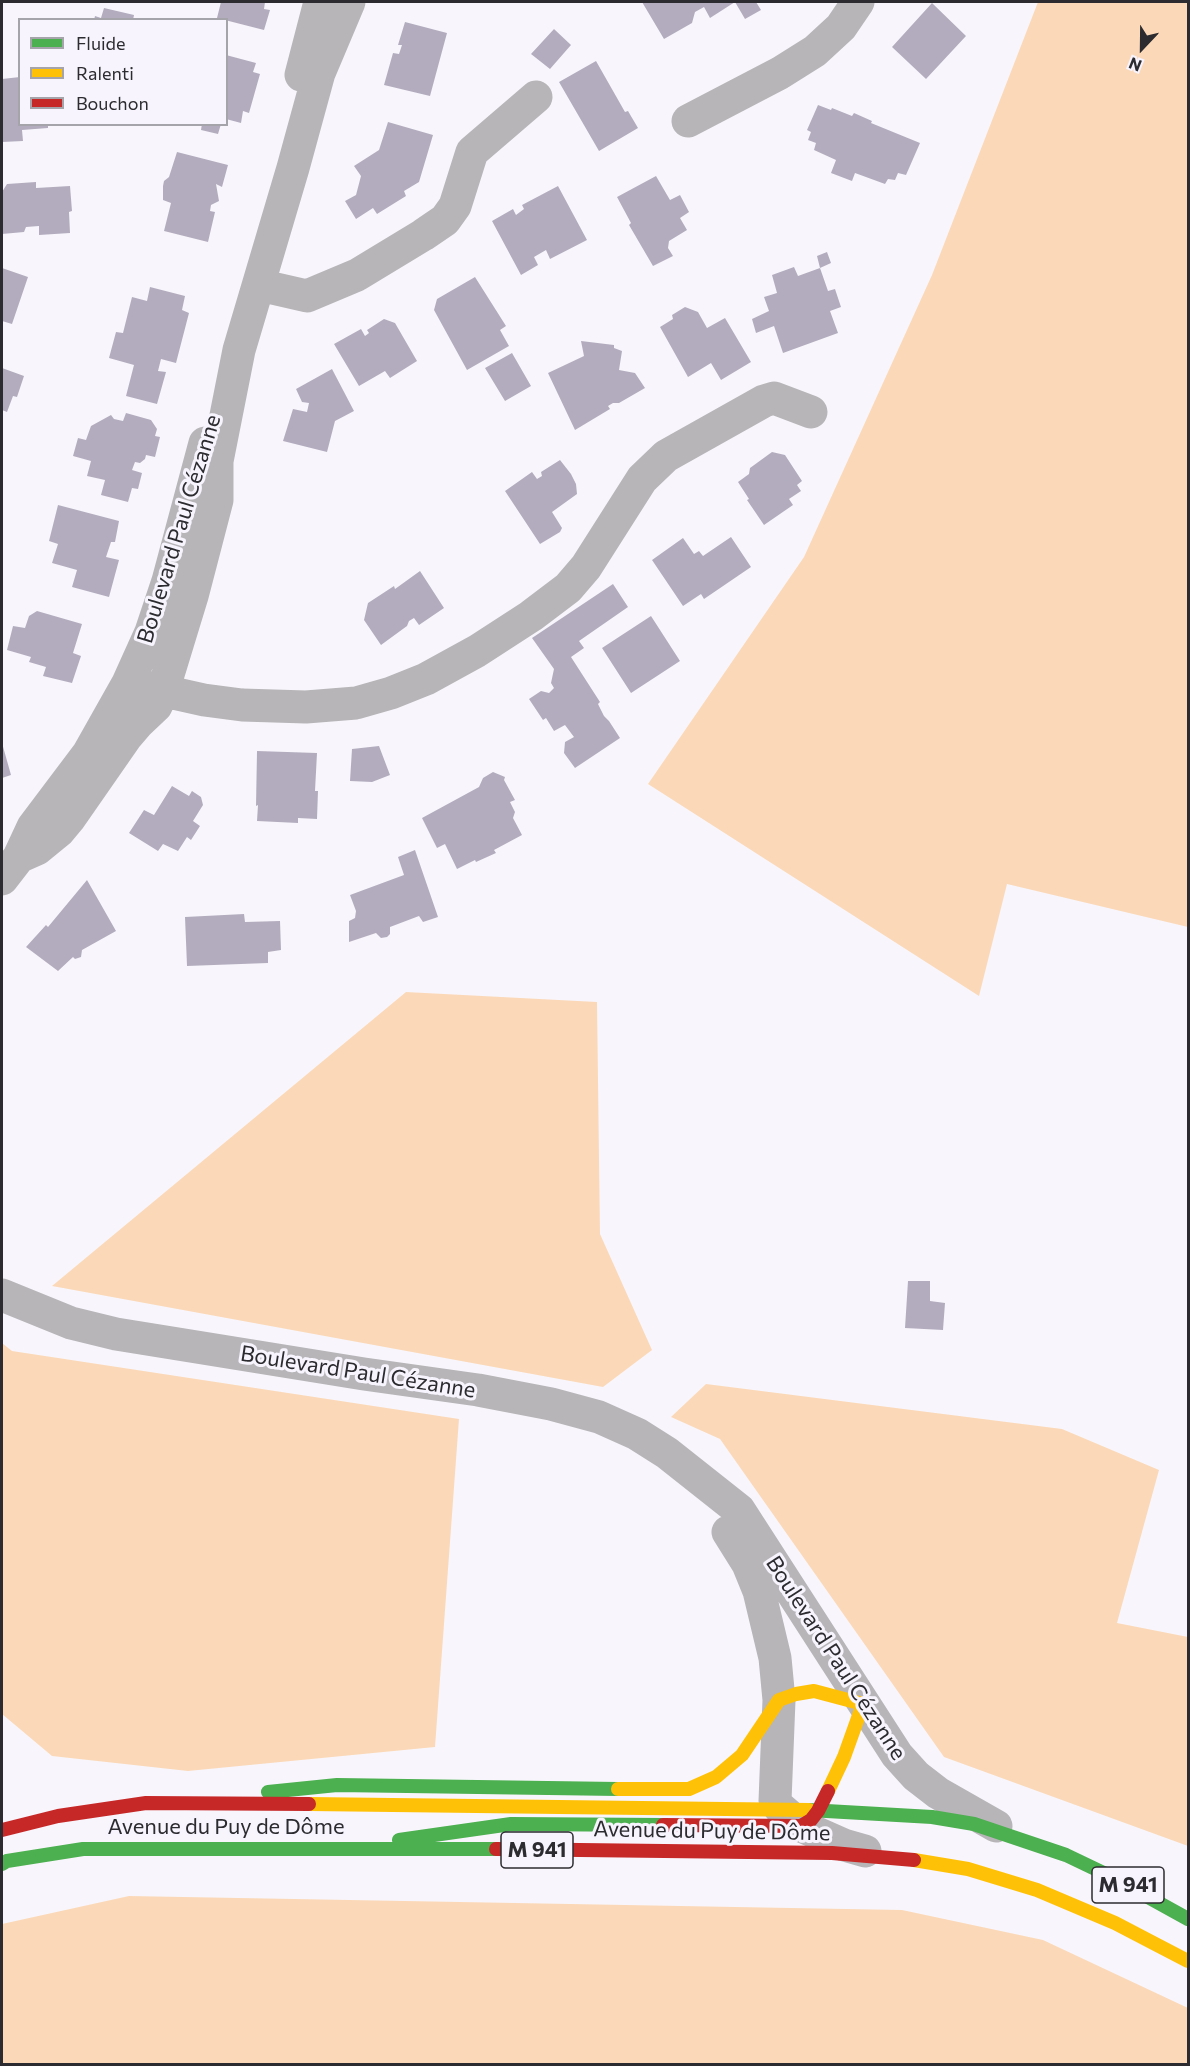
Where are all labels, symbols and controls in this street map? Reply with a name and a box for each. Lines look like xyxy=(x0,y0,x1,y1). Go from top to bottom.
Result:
legend xyxy=(18,18,228,126)
north arrow xyxy=(1112,18,1172,78)
text: Fluide xyxy=(76,32,125,54)
text: N xyxy=(1126,54,1144,76)
text: Ralenti xyxy=(76,62,134,84)
text: Bouchon xyxy=(76,92,149,114)
street label: Boulevard Paul Cézanne xyxy=(132,411,226,647)
street label: Boulevard Paul Cézanne xyxy=(239,1340,477,1404)
street label: Boulevard Paul Cézanne xyxy=(760,1551,912,1765)
street label: Avenue du Puy de Dôme xyxy=(107,1814,345,1840)
street label: Avenue du Puy de Dôme xyxy=(593,1816,831,1846)
road number: M 941 xyxy=(501,1832,573,1868)
road number: M 941 xyxy=(1092,1867,1164,1903)

